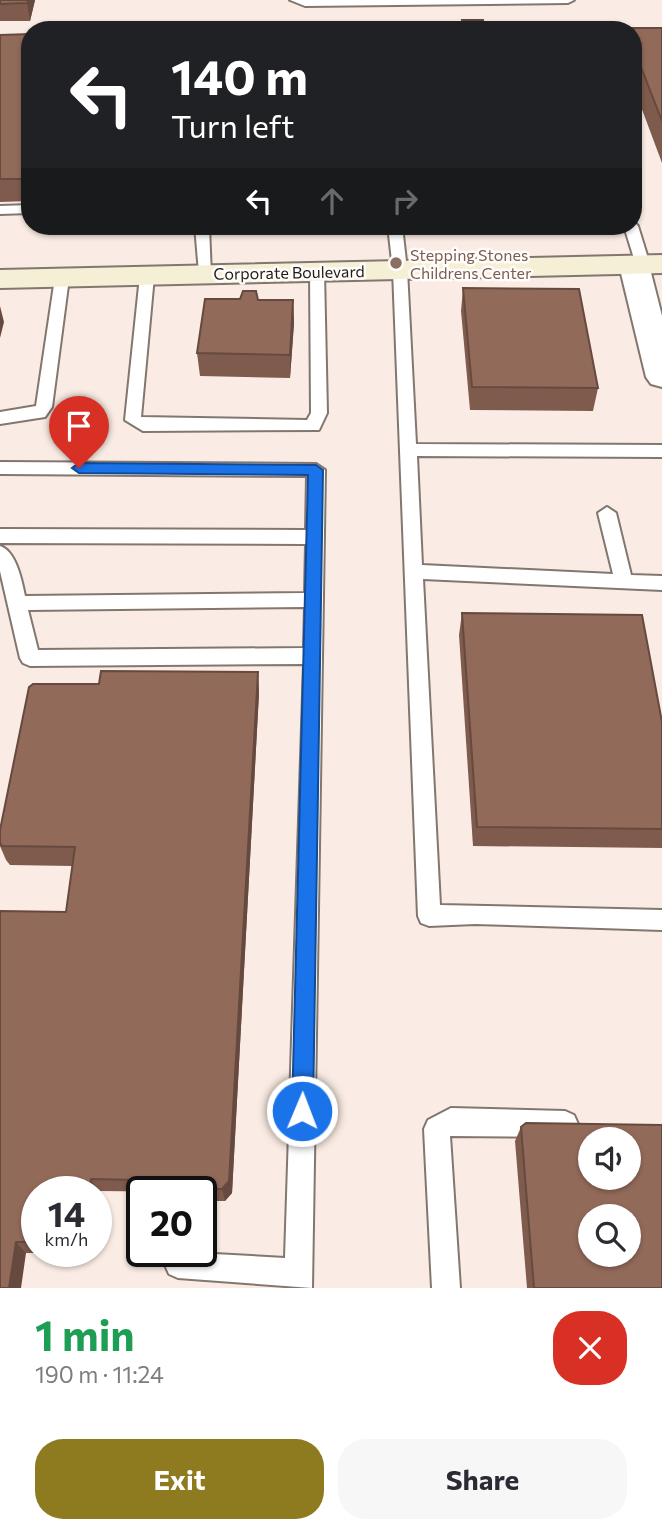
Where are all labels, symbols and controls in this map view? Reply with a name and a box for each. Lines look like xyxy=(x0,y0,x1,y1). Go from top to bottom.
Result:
text: 140 m xyxy=(171,45,308,105)
icon: left xyxy=(56,49,147,140)
text: Turn left xyxy=(171,105,295,145)
icon: left xyxy=(240,182,278,220)
icon: ahead xyxy=(313,182,351,220)
icon: right xyxy=(386,182,424,220)
place label: Stepping Stones Childrens Center xyxy=(410,245,532,282)
marker: Stepping Stones Childrens Center xyxy=(388,255,404,271)
street label: Corporate Boulevard xyxy=(213,261,365,283)
pin xyxy=(49,396,109,468)
icon: arrive xyxy=(60,407,98,445)
position arrow xyxy=(265,1074,339,1148)
map controls xyxy=(578,1127,641,1267)
button: sound xyxy=(578,1127,641,1190)
speed limit sign: 20 xyxy=(126,1176,217,1267)
text: 14 xyxy=(48,1191,85,1234)
button: search xyxy=(578,1204,641,1267)
text: km/h xyxy=(45,1228,88,1250)
text: 1 min xyxy=(35,1308,135,1360)
button: close xyxy=(553,1311,627,1385)
text: 190 m · 11:24 xyxy=(35,1360,164,1388)
button: Exit xyxy=(35,1439,324,1519)
button: Share xyxy=(338,1439,627,1519)

